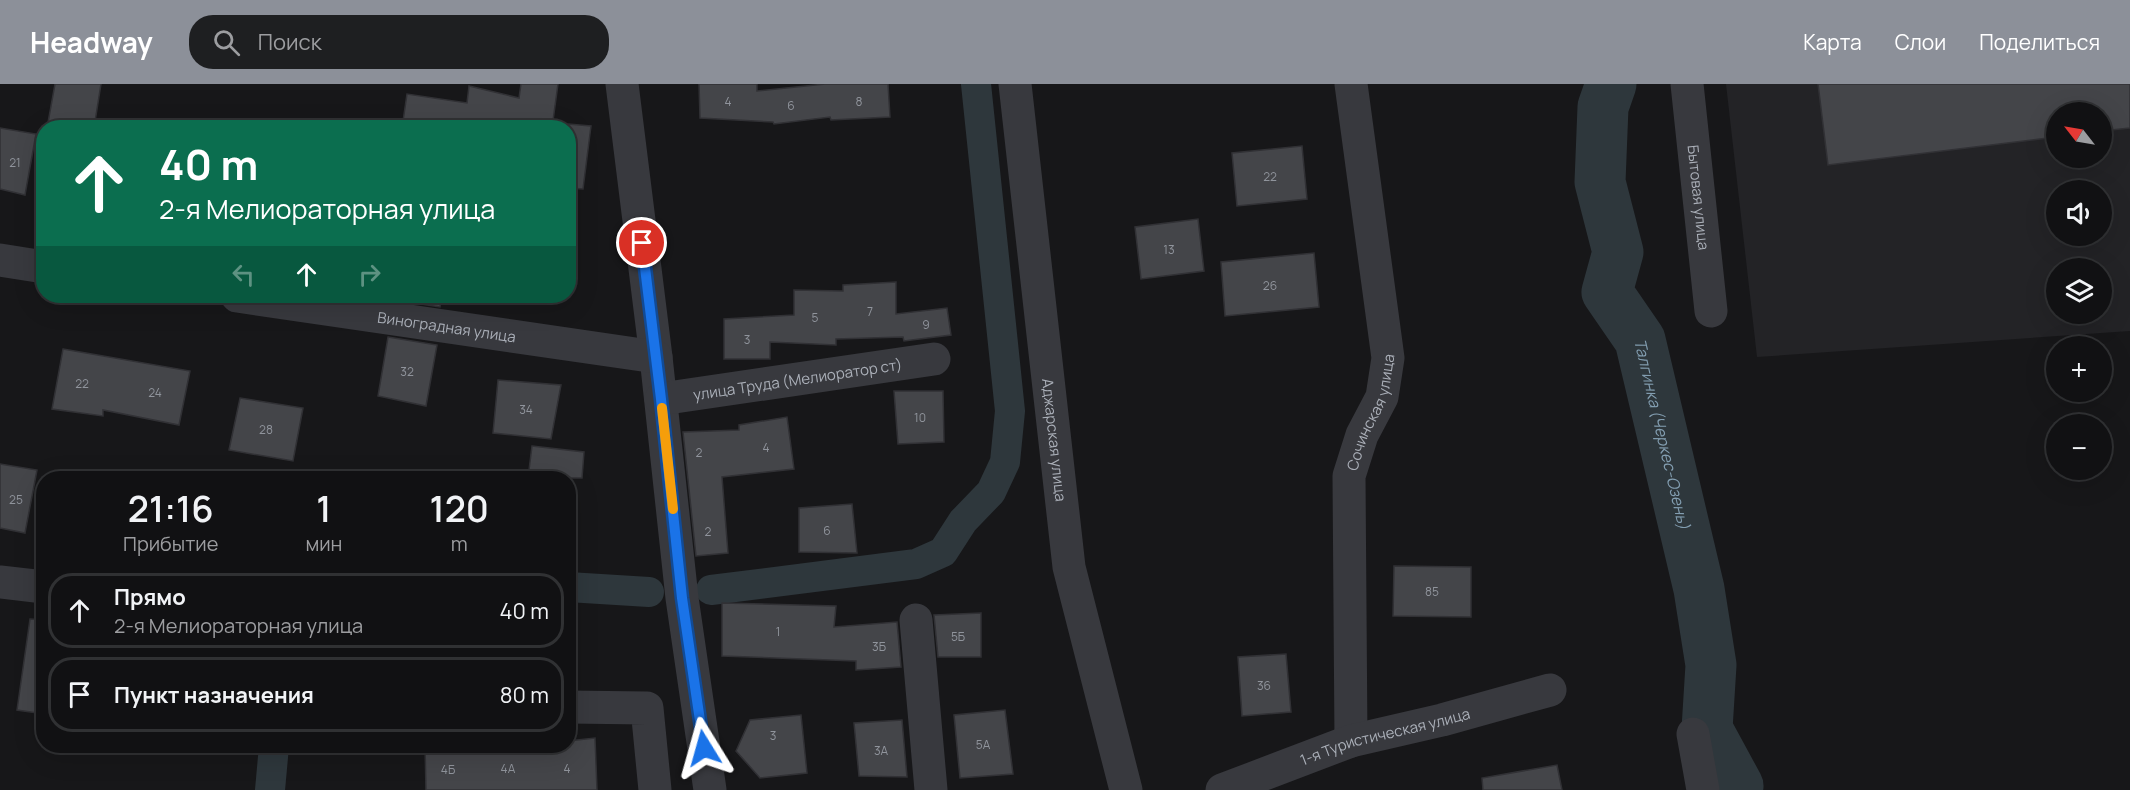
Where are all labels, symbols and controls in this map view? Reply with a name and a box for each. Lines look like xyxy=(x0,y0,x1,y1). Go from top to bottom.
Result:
search box xyxy=(189,15,609,69)
text: Headway xyxy=(30,23,153,61)
icon: search xyxy=(210,26,243,59)
text: Поиск xyxy=(258,27,322,57)
text: Карта xyxy=(1803,28,1862,56)
text: Слои xyxy=(1895,28,1946,56)
text: Поделиться xyxy=(1979,28,2100,56)
house number: 4 xyxy=(724,93,732,110)
house number: 8 xyxy=(856,93,863,110)
house number: 6 xyxy=(787,97,795,114)
north arrow xyxy=(2046,102,2112,168)
map controls xyxy=(2046,102,2112,480)
text: 40 m xyxy=(159,135,258,193)
icon: ahead xyxy=(60,144,138,222)
street label: Бытовая улица xyxy=(1683,144,1715,251)
house number: 21 xyxy=(9,154,21,171)
house number: 22 xyxy=(1263,168,1277,185)
button: sound xyxy=(2046,180,2112,246)
text: 2-я Мелиораторная улица xyxy=(159,190,495,227)
pin xyxy=(616,217,667,268)
icon: arrive xyxy=(625,226,658,259)
house number: 13 xyxy=(1163,241,1175,258)
icon: left xyxy=(227,258,260,291)
icon: ahead xyxy=(290,258,323,291)
icon: right xyxy=(353,258,386,291)
button: layers xyxy=(2046,258,2112,324)
house number: 26 xyxy=(1263,277,1277,294)
house number: 7 xyxy=(867,303,873,320)
street label: Виноградная улица xyxy=(376,306,517,347)
house number: 5 xyxy=(812,309,819,326)
house number: 9 xyxy=(922,316,930,333)
house number: 3 xyxy=(744,331,750,348)
button: + xyxy=(2046,336,2112,402)
water label: Талгинка (Черкес-Озень) xyxy=(1629,337,1695,531)
street label: Сочинская улица xyxy=(1341,352,1399,473)
street label: улица Труда (Мелиоратор ст) xyxy=(691,353,904,405)
house number: 32 xyxy=(400,363,414,380)
house number: 22 xyxy=(75,375,89,392)
street label: Аджарская улица xyxy=(1037,377,1072,502)
house number: 24 xyxy=(148,384,162,401)
house number: 34 xyxy=(519,401,533,418)
house number: 10 xyxy=(914,409,926,426)
button: − xyxy=(2046,414,2112,480)
house number: 28 xyxy=(259,421,273,438)
house number: 4 xyxy=(762,439,770,456)
house number: 2 xyxy=(696,444,703,461)
text: 21:16 xyxy=(128,484,214,533)
text: 1 xyxy=(316,484,332,533)
text: 120 xyxy=(429,484,489,533)
house number: 25 xyxy=(9,491,23,508)
house number: 6 xyxy=(823,522,831,539)
house number: 2 xyxy=(705,523,712,540)
text: Прибытие xyxy=(123,530,218,557)
text: мин xyxy=(305,530,342,557)
text: m xyxy=(451,530,468,557)
text: Прямо xyxy=(114,582,186,612)
house number: 85 xyxy=(1425,583,1439,600)
icon: ahead xyxy=(63,594,96,627)
text: 40 m xyxy=(500,596,549,626)
text: 2-я Мелиораторная улица xyxy=(114,612,363,639)
house number: 1 xyxy=(776,623,780,640)
house number: 5Б xyxy=(951,628,965,645)
house number: 3Б xyxy=(872,638,886,655)
house number: 36 xyxy=(1257,677,1271,694)
icon: arrive xyxy=(63,678,96,711)
text: Пункт назначения xyxy=(114,680,314,710)
text: 80 m xyxy=(500,680,549,710)
street label: 1-я Туристическая улица xyxy=(1297,702,1472,770)
position arrow xyxy=(672,716,736,780)
house number: 3 xyxy=(770,727,776,744)
house number: 5А xyxy=(976,736,991,753)
house number: 3А xyxy=(874,742,889,759)
house number: 4А xyxy=(501,760,516,777)
house number: 4 xyxy=(563,760,571,777)
house number: 4Б xyxy=(441,761,455,778)

